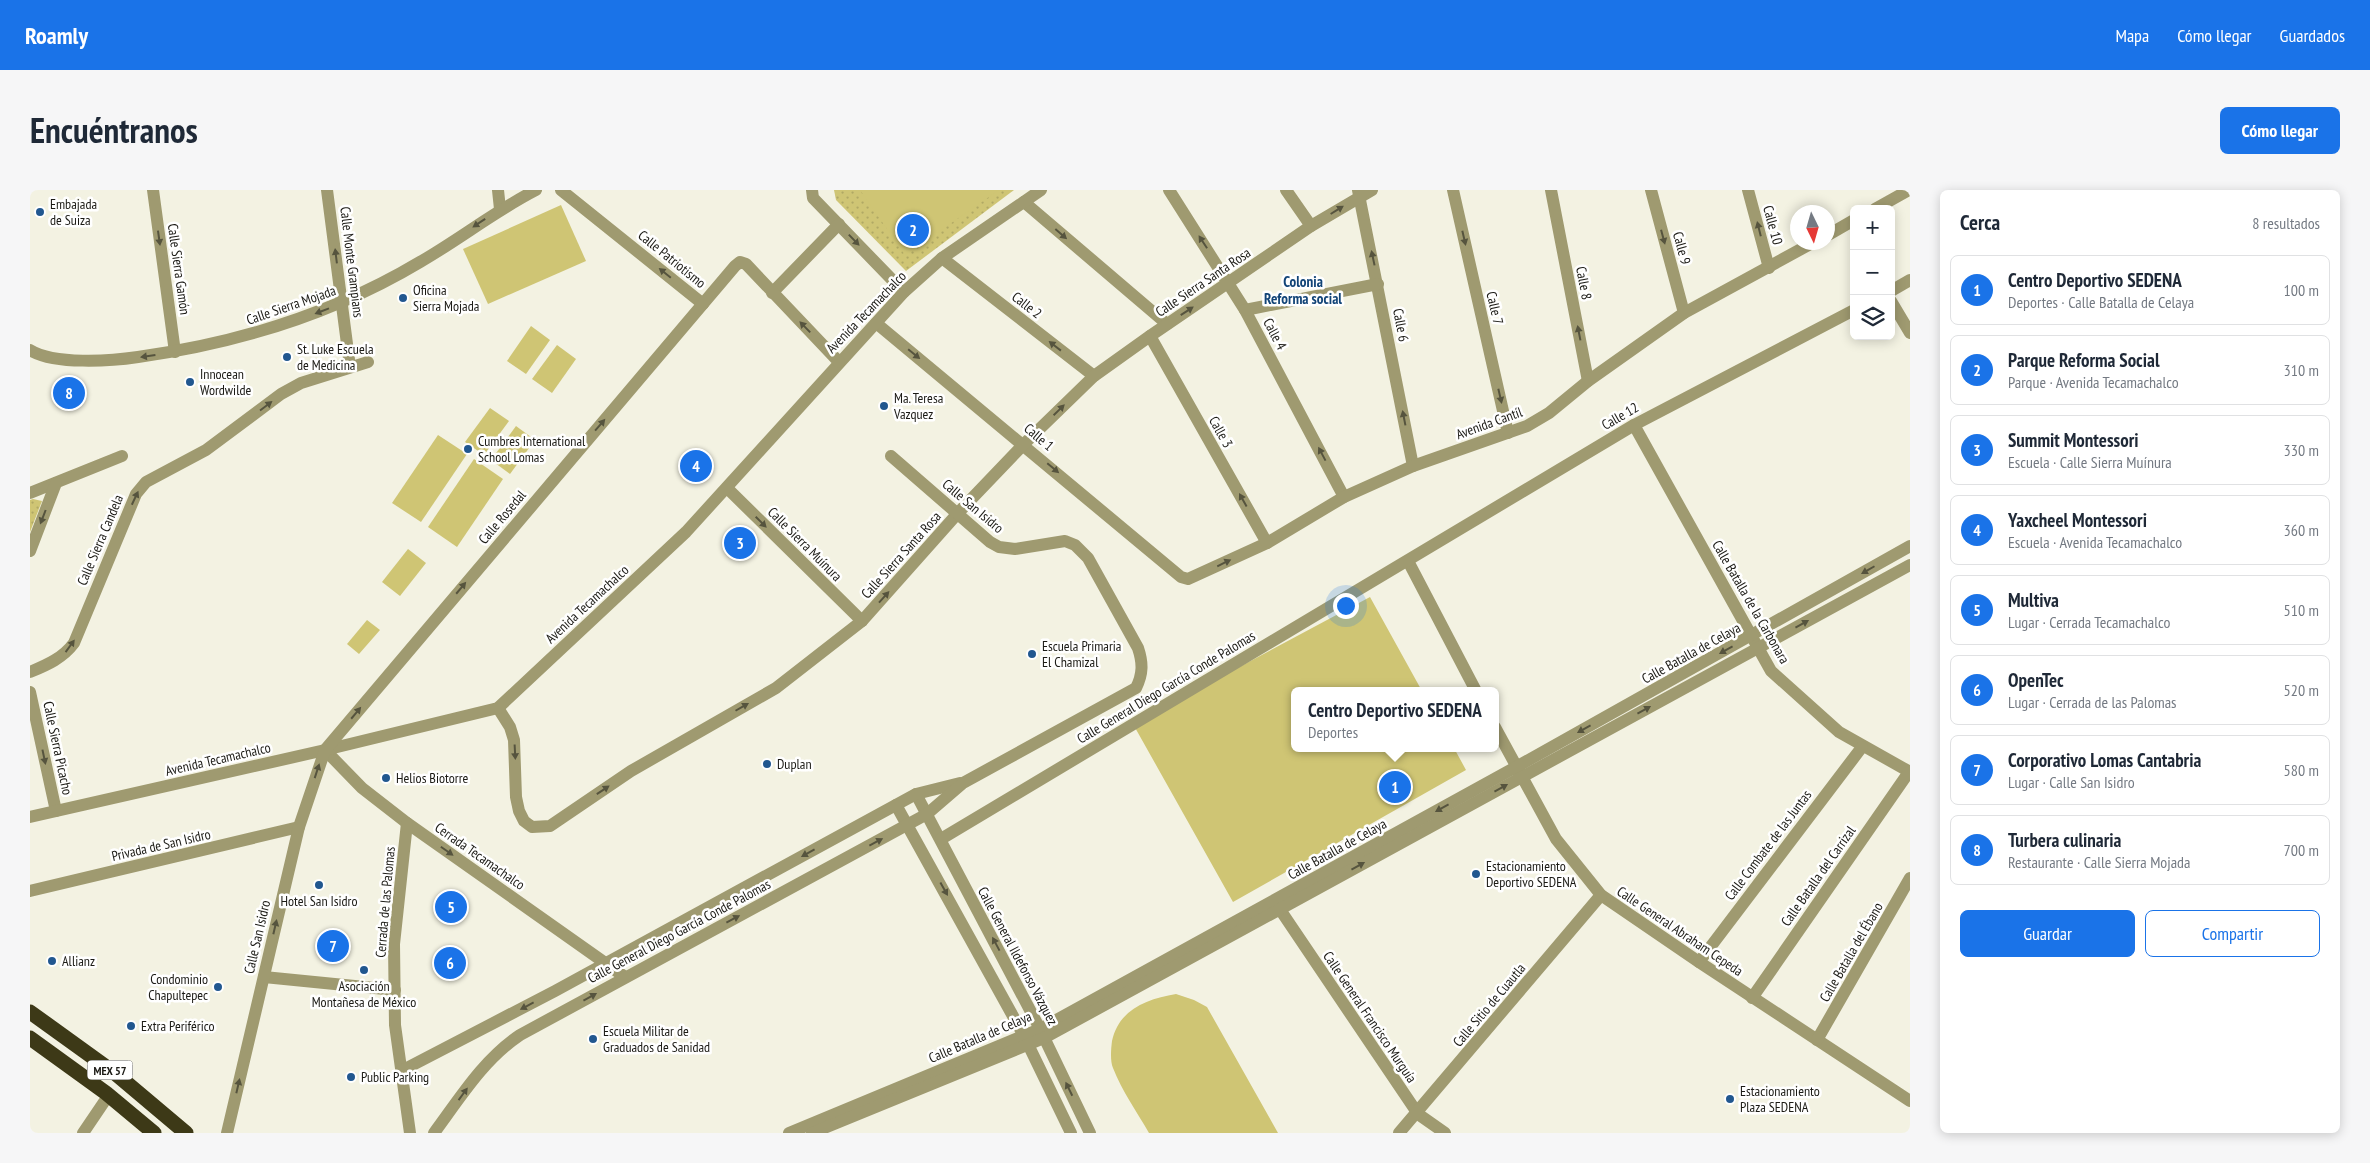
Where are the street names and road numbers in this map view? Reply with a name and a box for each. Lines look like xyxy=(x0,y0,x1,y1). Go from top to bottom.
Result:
street label: Calle 10 xyxy=(1759,203,1787,247)
street label: Calle Monte Grampians xyxy=(336,205,368,319)
street label: Calle Sierra Gamón xyxy=(164,222,194,316)
street label: Calle Patriotismo xyxy=(634,226,710,292)
street label: Calle 9 xyxy=(1669,230,1695,266)
street label: Calle Sierra Santa Rosa xyxy=(1152,244,1254,320)
street label: Calle 8 xyxy=(1572,265,1596,301)
street label: Avenida Tecamachalco xyxy=(822,267,910,357)
street label: Calle Sierra Mojada xyxy=(244,281,338,329)
street label: Calle 2 xyxy=(1008,288,1046,322)
street label: Calle 7 xyxy=(1482,290,1508,326)
street label: Calle 6 xyxy=(1389,307,1413,343)
street label: Calle 4 xyxy=(1259,315,1291,354)
street label: Calle 12 xyxy=(1598,398,1642,434)
street label: Avenida Cantíl xyxy=(1453,402,1525,443)
street label: Calle 3 xyxy=(1205,413,1237,451)
street label: Calle 1 xyxy=(1020,419,1058,455)
street label: Calle San Isidro xyxy=(939,475,1007,537)
street label: Calle Rosedal xyxy=(474,486,530,548)
street label: Calle Sierra Candela xyxy=(73,492,127,588)
street label: Calle Sierra Muínura xyxy=(764,503,846,585)
street label: Calle Sierra Santa Rosa xyxy=(857,508,945,602)
street label: Calle Batalla de la Carbonara xyxy=(1708,537,1794,667)
street label: Avenida Tecamachalco xyxy=(542,561,632,647)
street label: Calle Batalla de Celaya xyxy=(1638,618,1744,688)
street label: Calle General Diego García Conde Palomas xyxy=(1074,626,1259,747)
street label: Calle Sierra Picacho xyxy=(39,700,77,796)
street label: Avenida Tecamachalco xyxy=(164,738,272,780)
street label: Calle Combate de las Juntas xyxy=(1721,786,1816,904)
street label: Calle Batalla de Celaya xyxy=(1284,814,1390,884)
street label: Cerrada Tecamachalco xyxy=(431,818,529,894)
street label: Calle Batalla del Carrizal xyxy=(1777,822,1860,930)
street label: Privada de San Isidro xyxy=(110,825,212,865)
street label: Cerrada de las Palomas xyxy=(371,845,399,958)
street label: Calle General Diego García Conde Palomas xyxy=(584,875,774,987)
street label: Calle General Abraham Cepeda xyxy=(1613,882,1747,980)
street label: Calle General Ildefonso Vázquez xyxy=(974,884,1062,1028)
street label: Calle San Isidro xyxy=(240,899,274,975)
street label: Calle Batalla del Ébano xyxy=(1815,899,1887,1005)
street label: Calle General Francisco Murguía xyxy=(1319,948,1421,1086)
street label: Calle Sitio de Cuautla xyxy=(1449,960,1529,1050)
street label: Calle Batalla de Celaya xyxy=(926,1007,1034,1067)
road number: MEX 57 xyxy=(88,1060,132,1080)

